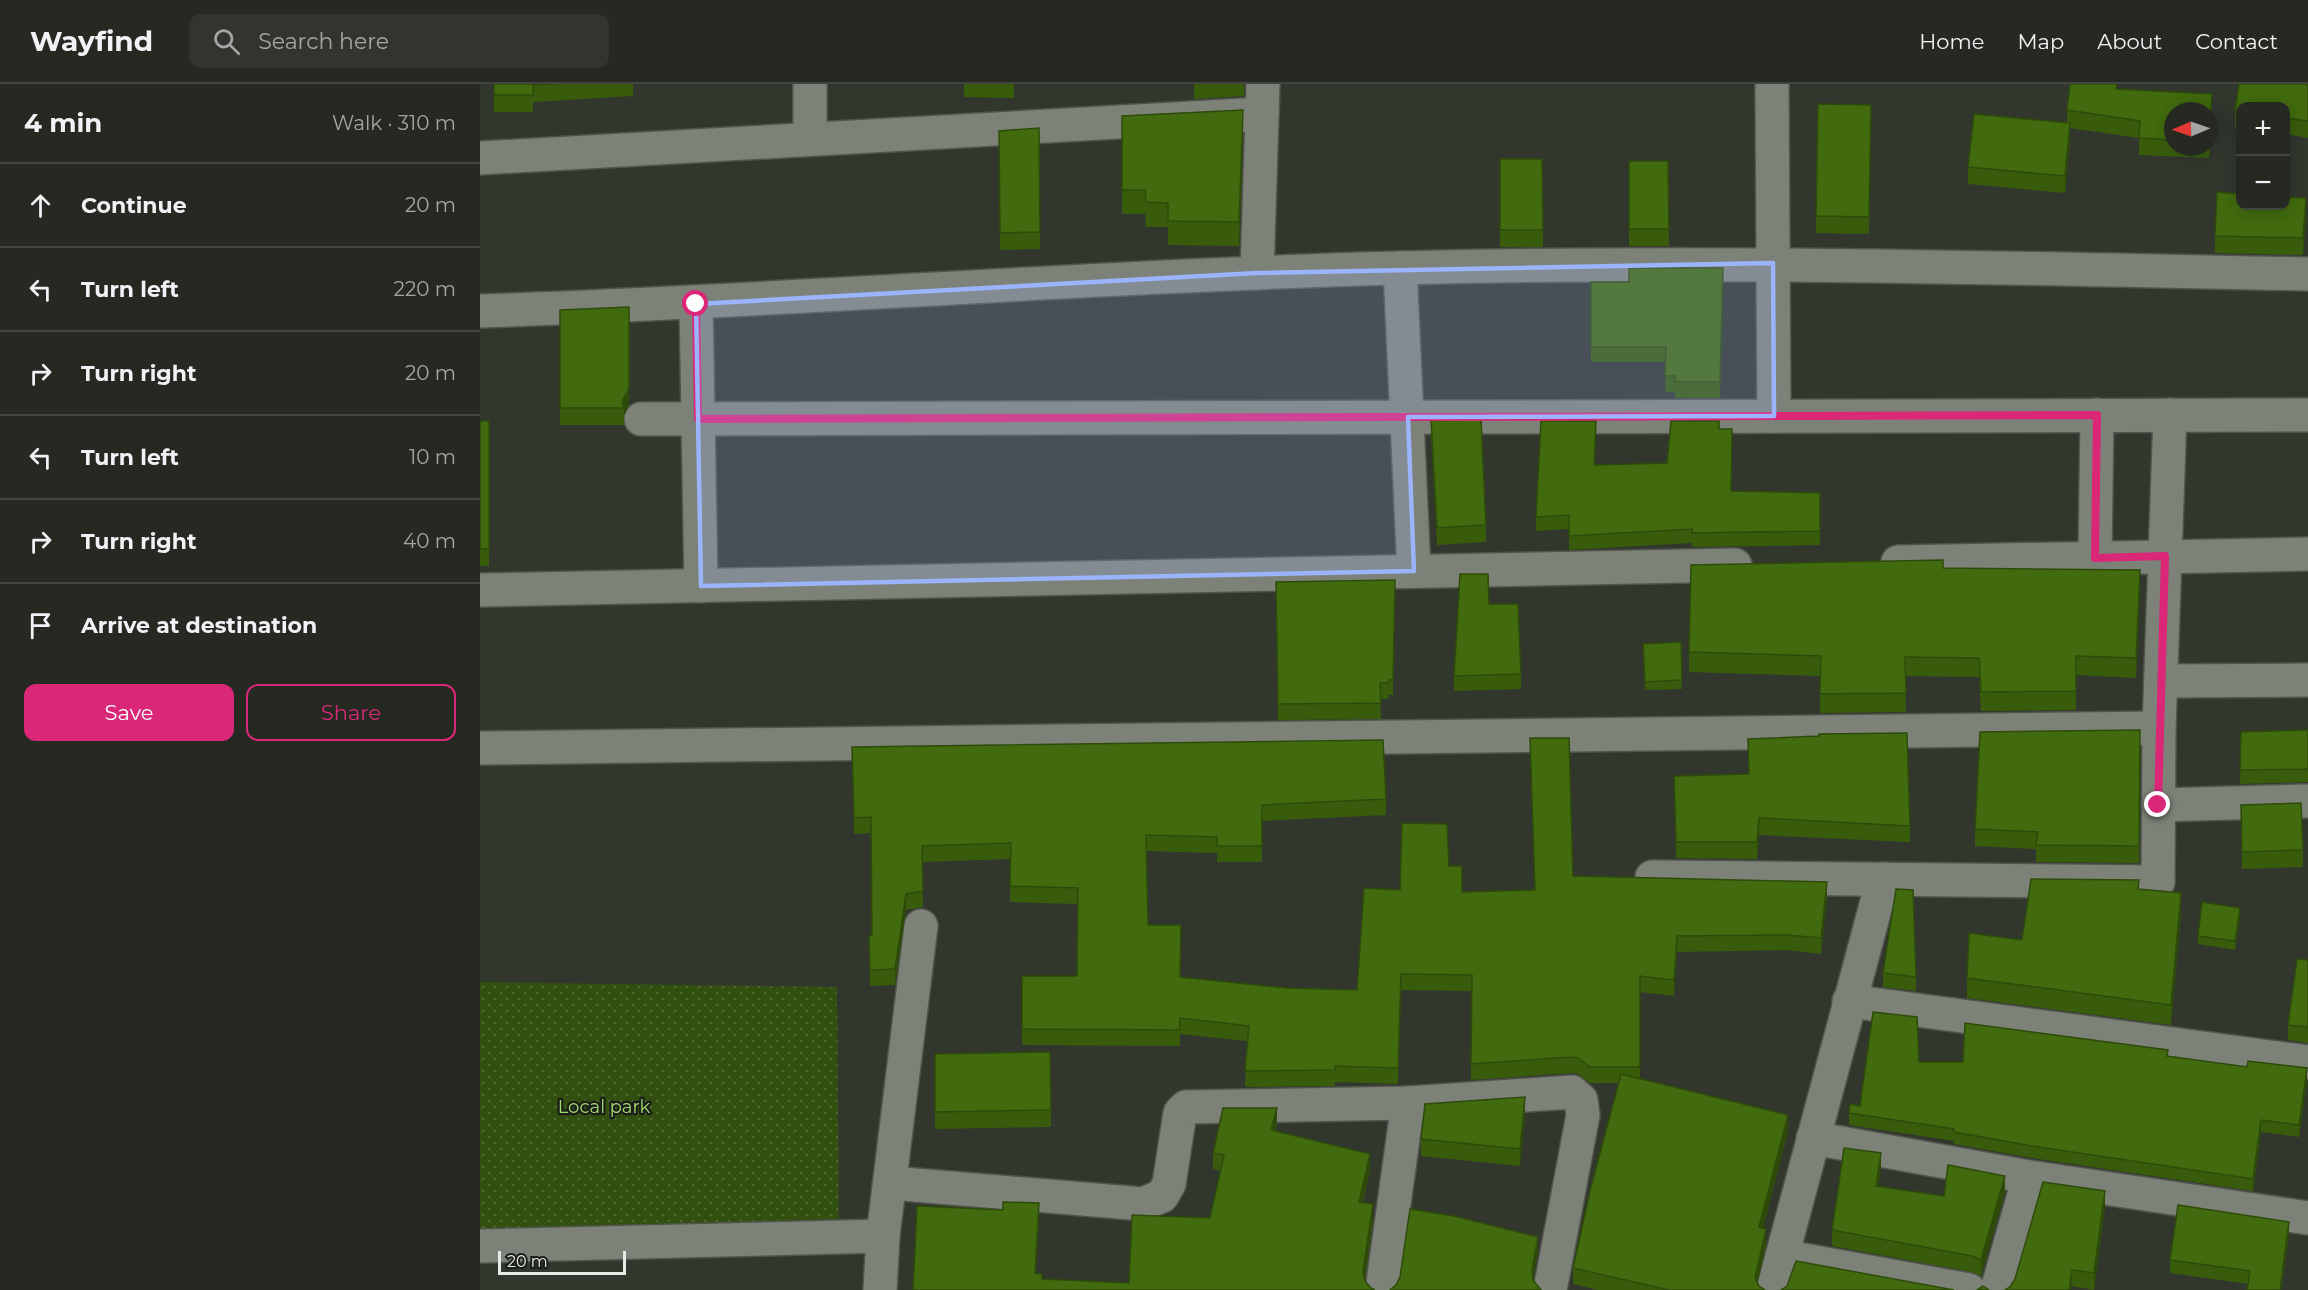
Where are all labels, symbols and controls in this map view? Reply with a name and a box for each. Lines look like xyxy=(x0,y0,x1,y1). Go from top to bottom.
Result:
search box xyxy=(189,14,609,68)
text: Wayfind xyxy=(30,24,153,58)
icon: search xyxy=(210,25,243,58)
text: Search here xyxy=(258,28,389,55)
text: Home xyxy=(1919,29,1984,54)
text: Map xyxy=(2017,29,2064,54)
text: About xyxy=(2097,29,2162,54)
text: Contact xyxy=(2195,29,2278,54)
north arrow xyxy=(2164,102,2218,156)
map controls xyxy=(2236,102,2290,210)
button: + xyxy=(2236,102,2290,156)
text: 4 min xyxy=(24,107,102,139)
text: Walk · 310 m xyxy=(332,111,456,135)
button: − xyxy=(2236,156,2290,210)
icon: ahead xyxy=(24,189,57,222)
text: Continue xyxy=(81,192,187,219)
text: 20 m xyxy=(405,193,456,217)
icon: left xyxy=(24,273,57,306)
text: Turn left xyxy=(81,276,179,303)
text: 220 m xyxy=(394,277,456,301)
route start xyxy=(682,290,708,316)
icon: right xyxy=(24,357,57,390)
text: Turn right xyxy=(81,360,196,387)
text: 20 m xyxy=(405,361,456,385)
icon: left xyxy=(24,441,57,474)
text: Turn left xyxy=(81,444,179,471)
text: 10 m xyxy=(409,445,456,469)
icon: right xyxy=(24,525,57,558)
text: Turn right xyxy=(81,528,196,555)
text: 40 m xyxy=(403,529,456,553)
icon: arrive xyxy=(24,609,57,642)
text: Arrive at destination xyxy=(81,612,317,639)
button: Save xyxy=(24,684,234,741)
button: Share xyxy=(246,684,456,741)
route end xyxy=(2144,791,2170,817)
park label: Local park xyxy=(558,1096,651,1118)
scale bar xyxy=(498,1248,626,1276)
text: 20 m xyxy=(507,1252,548,1271)

